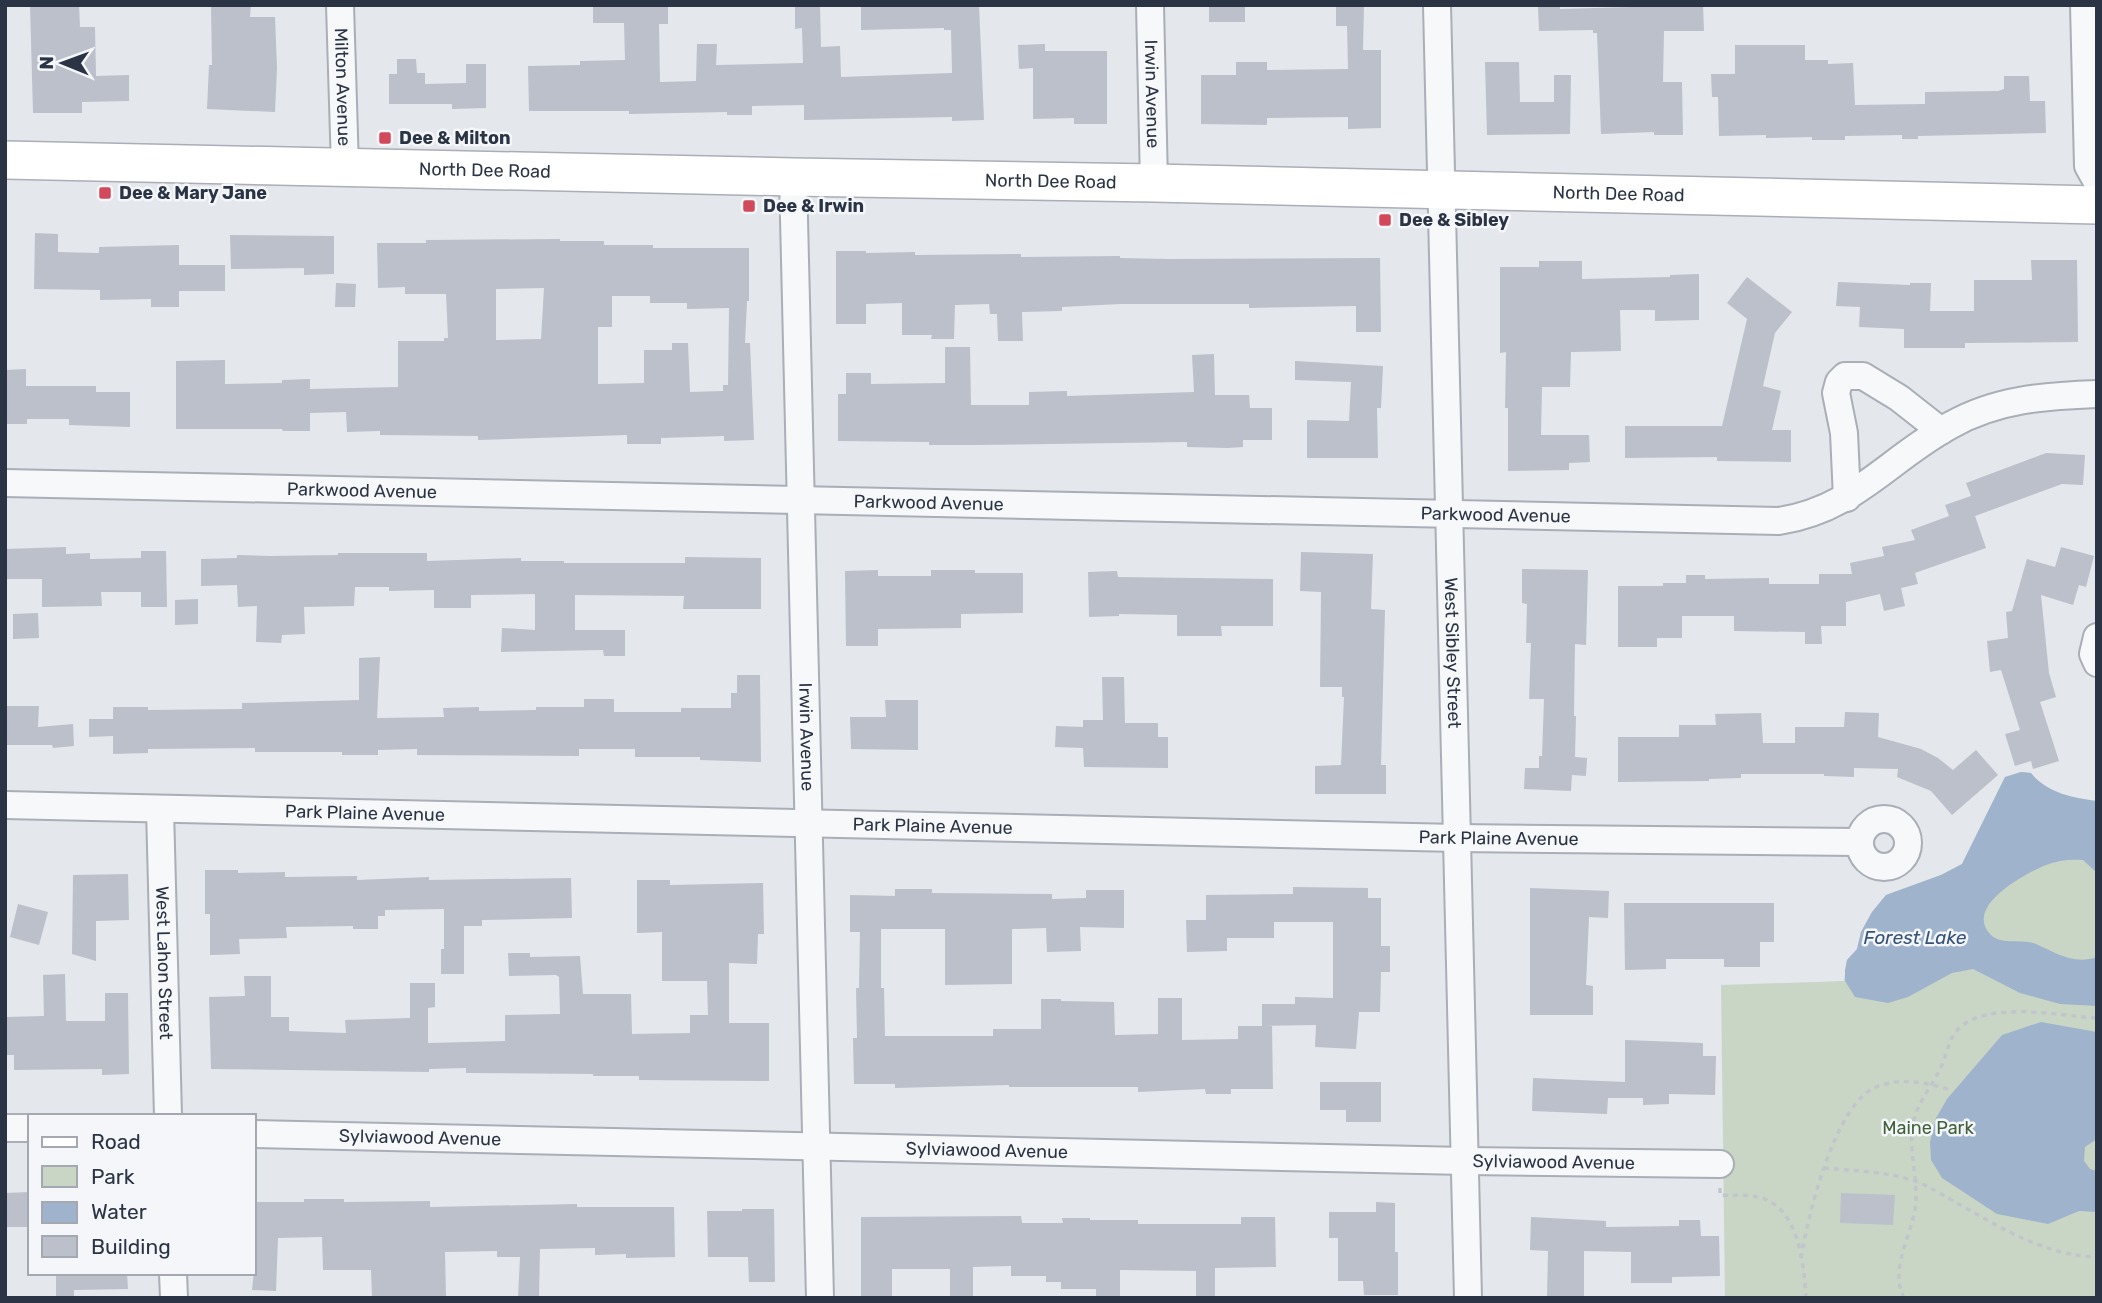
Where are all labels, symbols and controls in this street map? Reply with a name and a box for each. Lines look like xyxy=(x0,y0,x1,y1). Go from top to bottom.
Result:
street label: Milton Avenue xyxy=(330,27,355,146)
north arrow xyxy=(28,28,98,98)
street label: Irwin Avenue xyxy=(1140,39,1164,148)
text: N xyxy=(35,56,58,70)
place label: Dee & Milton xyxy=(399,127,510,149)
marker: Dee & Milton xyxy=(377,130,393,146)
street label: North Dee Road xyxy=(419,158,551,183)
street label: North Dee Road xyxy=(985,169,1117,193)
street label: North Dee Road xyxy=(1552,181,1685,206)
place label: Dee & Mary Jane xyxy=(119,182,267,204)
marker: Dee & Mary Jane xyxy=(97,185,113,201)
place label: Dee & Irwin xyxy=(763,195,864,217)
marker: Dee & Irwin xyxy=(741,198,757,214)
place label: Dee & Sibley xyxy=(1399,209,1509,231)
marker: Dee & Sibley xyxy=(1377,212,1393,228)
street label: Parkwood Avenue xyxy=(287,478,437,503)
street label: Parkwood Avenue xyxy=(854,490,1004,515)
street label: Parkwood Avenue xyxy=(1420,502,1571,528)
street label: West Sibley Street xyxy=(1440,577,1465,729)
street label: Irwin Avenue xyxy=(794,682,819,791)
street label: Park Plaine Avenue xyxy=(285,800,445,826)
street label: Park Plaine Avenue xyxy=(853,813,1013,839)
street label: Park Plaine Avenue xyxy=(1418,826,1579,850)
street label: West Lahon Street xyxy=(151,886,177,1040)
water label: Forest Lake xyxy=(1864,926,1967,949)
legend xyxy=(28,1114,256,1275)
park label: Maine Park xyxy=(1882,1117,1974,1139)
street label: Sylviawood Avenue xyxy=(339,1125,501,1151)
text: Road xyxy=(91,1129,141,1154)
street label: Sylviawood Avenue xyxy=(905,1138,1068,1163)
street label: Sylviawood Avenue xyxy=(1472,1150,1635,1174)
text: Park xyxy=(91,1164,135,1189)
text: Water xyxy=(91,1199,147,1224)
text: Building xyxy=(91,1234,171,1259)

